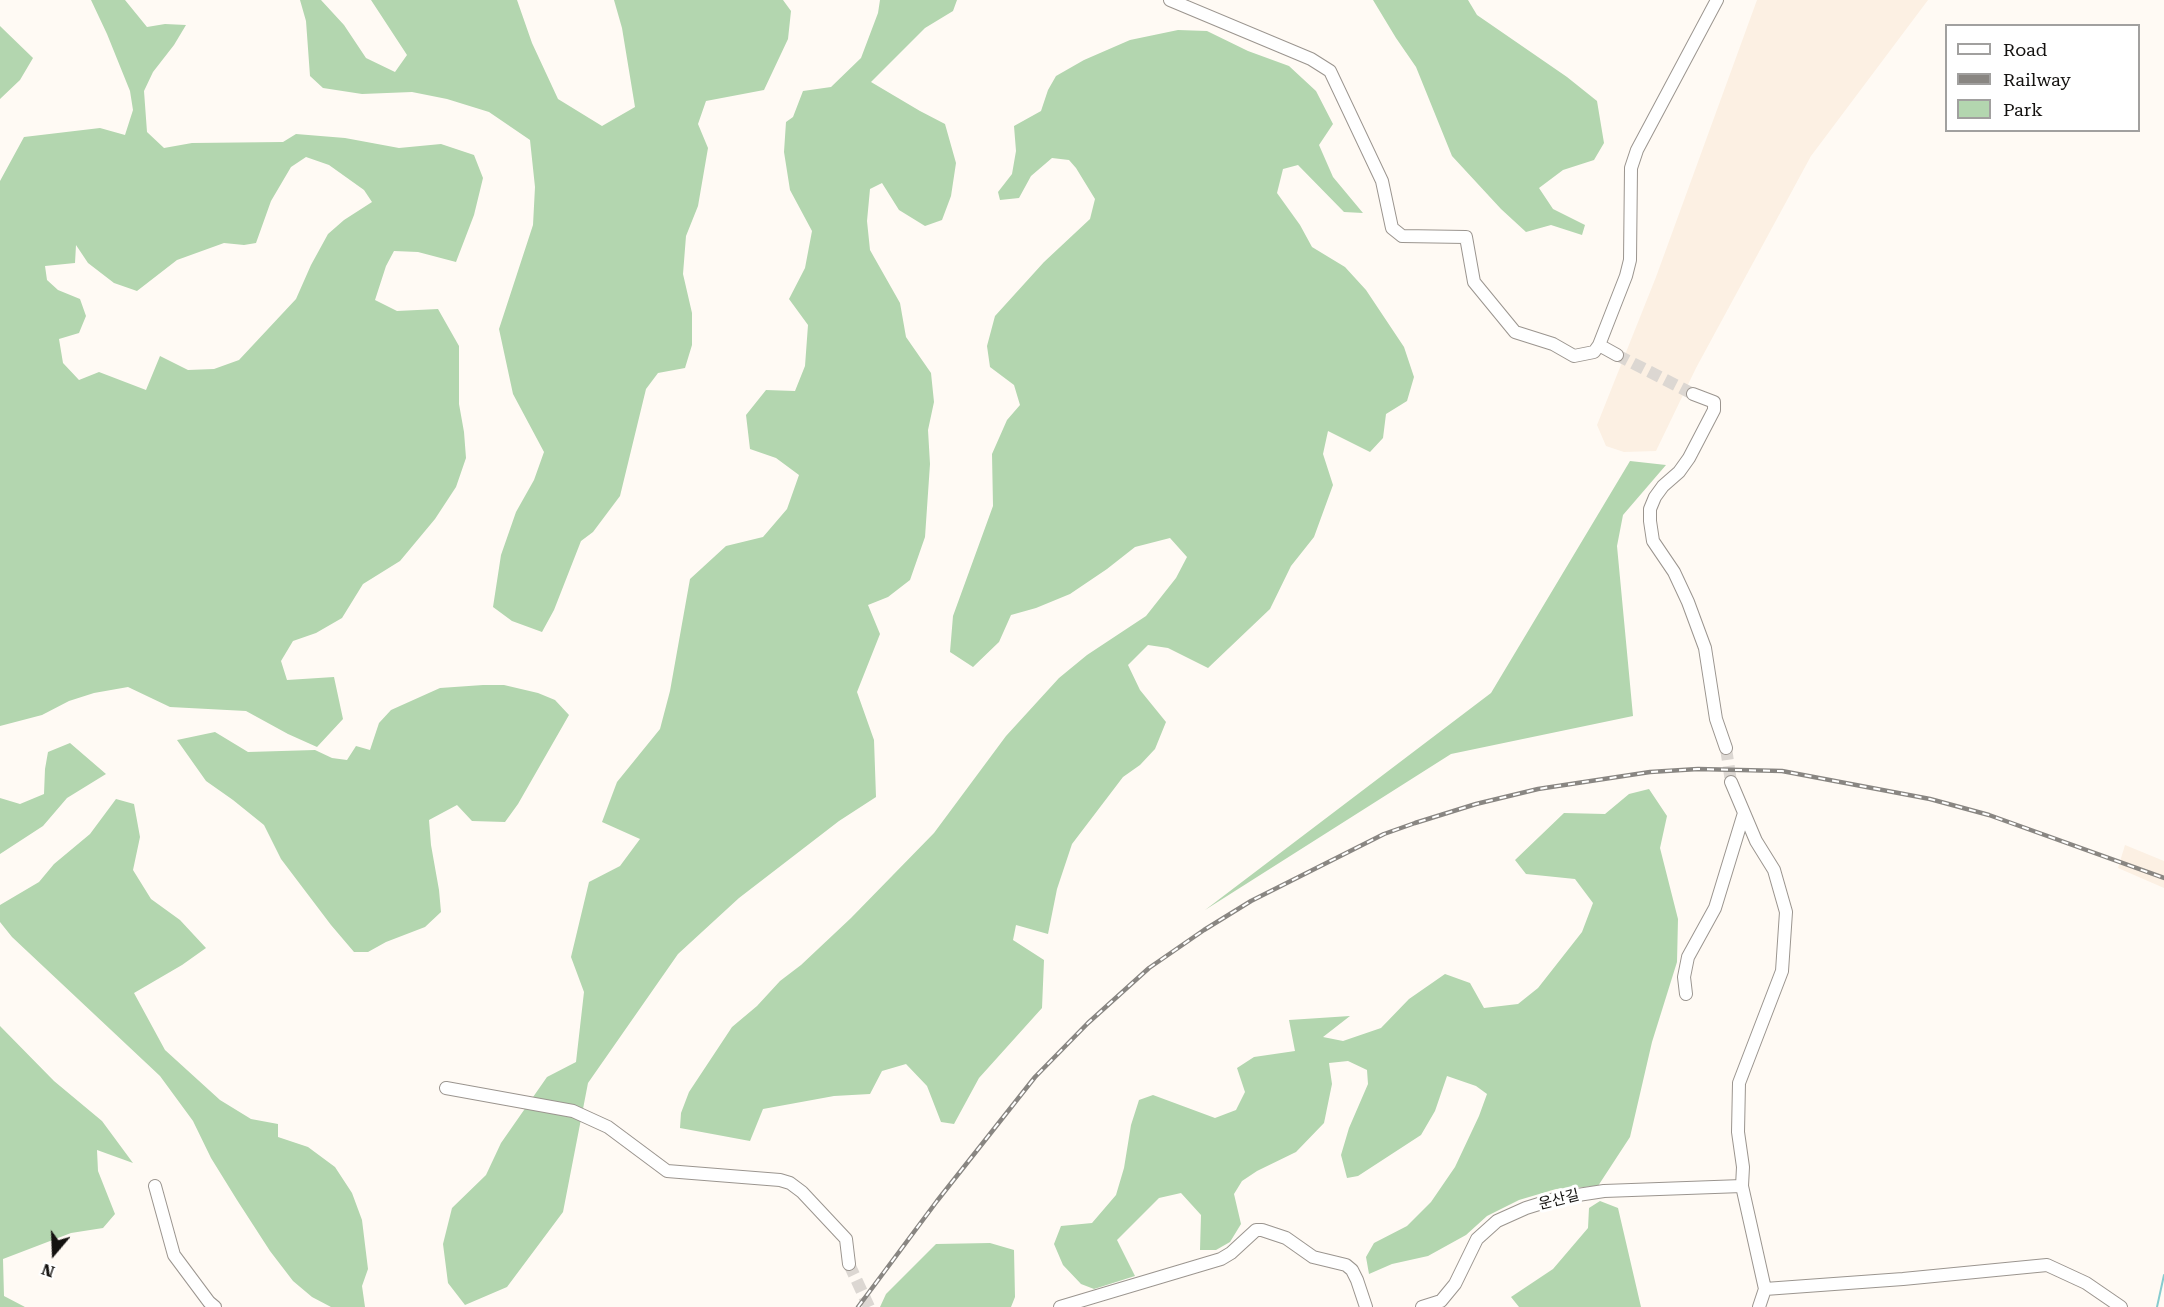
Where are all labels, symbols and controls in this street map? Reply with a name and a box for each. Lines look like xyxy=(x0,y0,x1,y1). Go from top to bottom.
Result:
legend xyxy=(1945,24,2140,132)
text: Road xyxy=(2003,39,2047,60)
text: Railway xyxy=(2003,69,2071,90)
text: Park xyxy=(2003,99,2043,120)
street label: 운산길 xyxy=(1537,1186,1581,1214)
north arrow xyxy=(24,1223,84,1283)
text: N xyxy=(39,1260,57,1281)

